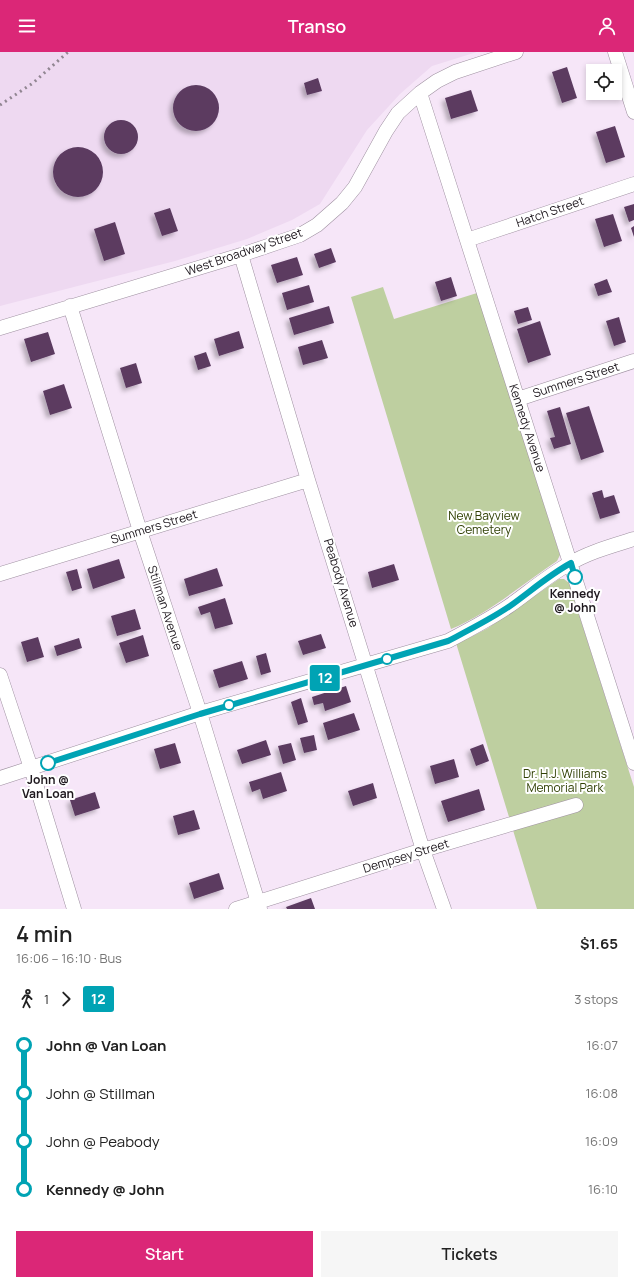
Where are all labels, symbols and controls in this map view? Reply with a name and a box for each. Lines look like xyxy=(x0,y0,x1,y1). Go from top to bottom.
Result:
text: Transo xyxy=(288,14,346,38)
icon: menu xyxy=(16,15,38,37)
icon: person xyxy=(596,15,618,37)
map controls xyxy=(586,64,622,100)
button: locate xyxy=(586,64,622,100)
street label: Hatch Street xyxy=(514,192,586,231)
street label: West Broadway Street xyxy=(183,223,305,280)
street label: Summers Street xyxy=(530,357,621,401)
street label: Kennedy Avenue xyxy=(505,382,550,474)
street label: Summers Street xyxy=(108,505,199,548)
park label: New Bayview Cemetery xyxy=(448,507,520,538)
street label: Peabody Avenue xyxy=(320,536,363,629)
street label: Stillman Avenue xyxy=(144,563,187,652)
marker: Kennedy @ John xyxy=(567,569,583,585)
place label: Kennedy @ John xyxy=(550,585,601,616)
unlabelled marker xyxy=(381,653,393,665)
line badge: 12 xyxy=(307,665,343,691)
text: 12 xyxy=(318,668,332,687)
unlabelled marker xyxy=(223,699,235,711)
marker: John @ Van Loan xyxy=(40,755,56,771)
park label: Dr. H.J. Williams Memorial Park xyxy=(523,765,607,796)
place label: John @ Van Loan xyxy=(22,771,74,802)
street label: Dempsey Street xyxy=(361,834,451,877)
text: 4 min xyxy=(16,919,72,949)
text: $1.65 xyxy=(580,933,618,954)
text: 16:06 – 16:10 · Bus xyxy=(16,949,122,967)
icon: walk xyxy=(16,988,38,1010)
icon: forward xyxy=(55,988,77,1010)
text: 12 xyxy=(91,989,106,1008)
text: 1 xyxy=(44,990,49,1008)
text: 3 stops xyxy=(574,990,618,1008)
text: John @ Van Loan xyxy=(46,1035,167,1056)
text: 16:07 xyxy=(587,1036,618,1054)
text: John @ Stillman xyxy=(46,1083,155,1104)
text: 16:08 xyxy=(585,1084,618,1102)
text: John @ Peabody xyxy=(46,1131,160,1152)
text: 16:09 xyxy=(585,1132,618,1150)
text: Kennedy @ John xyxy=(46,1179,164,1200)
text: 16:10 xyxy=(588,1180,618,1198)
button: Start xyxy=(16,1231,313,1277)
button: Tickets xyxy=(321,1231,618,1277)

